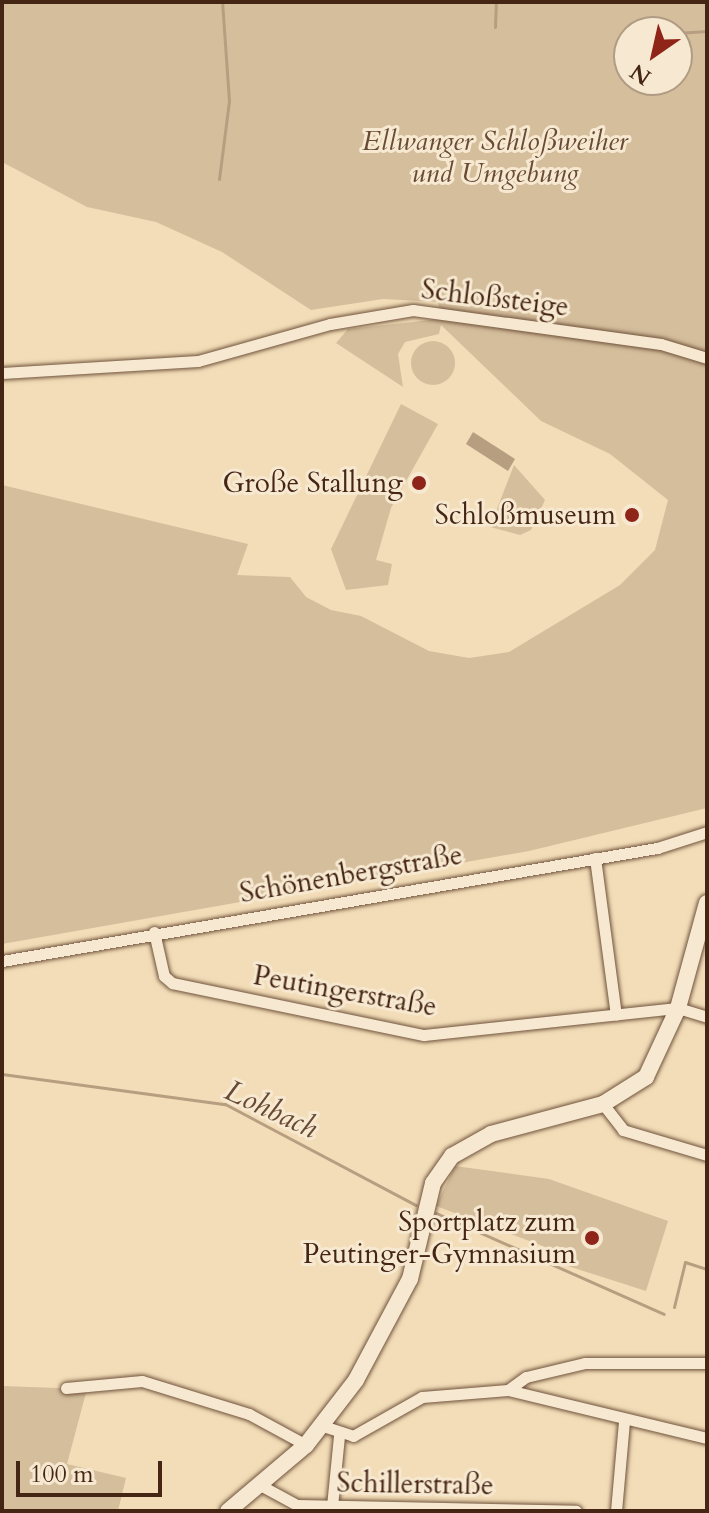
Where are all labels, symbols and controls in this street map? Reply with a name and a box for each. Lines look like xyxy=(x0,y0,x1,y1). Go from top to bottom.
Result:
north arrow xyxy=(613,16,693,96)
text: N xyxy=(624,56,657,92)
park label: Ellwanger Schloßweiher und Umgebung xyxy=(362,124,628,190)
street label: Schloßsteige xyxy=(419,272,571,324)
place label: Große Stallung xyxy=(222,466,403,500)
marker: Große Stallung xyxy=(410,474,428,492)
place label: Schloßmuseum xyxy=(435,498,616,532)
marker: Schloßmuseum xyxy=(623,506,641,524)
street label: Schönenbergstraße xyxy=(237,838,465,910)
street label: Peutingerstraße xyxy=(251,958,439,1024)
water label: Lohbach xyxy=(219,1073,323,1147)
place label: Sportplatz zum Peutinger-Gymnasium xyxy=(303,1205,576,1271)
marker: Sportplatz zum Peutinger-Gymnasium xyxy=(583,1229,601,1247)
scale bar xyxy=(20,1445,166,1495)
text: 100 m xyxy=(30,1458,94,1491)
street label: Schillerstraße xyxy=(336,1466,494,1502)

